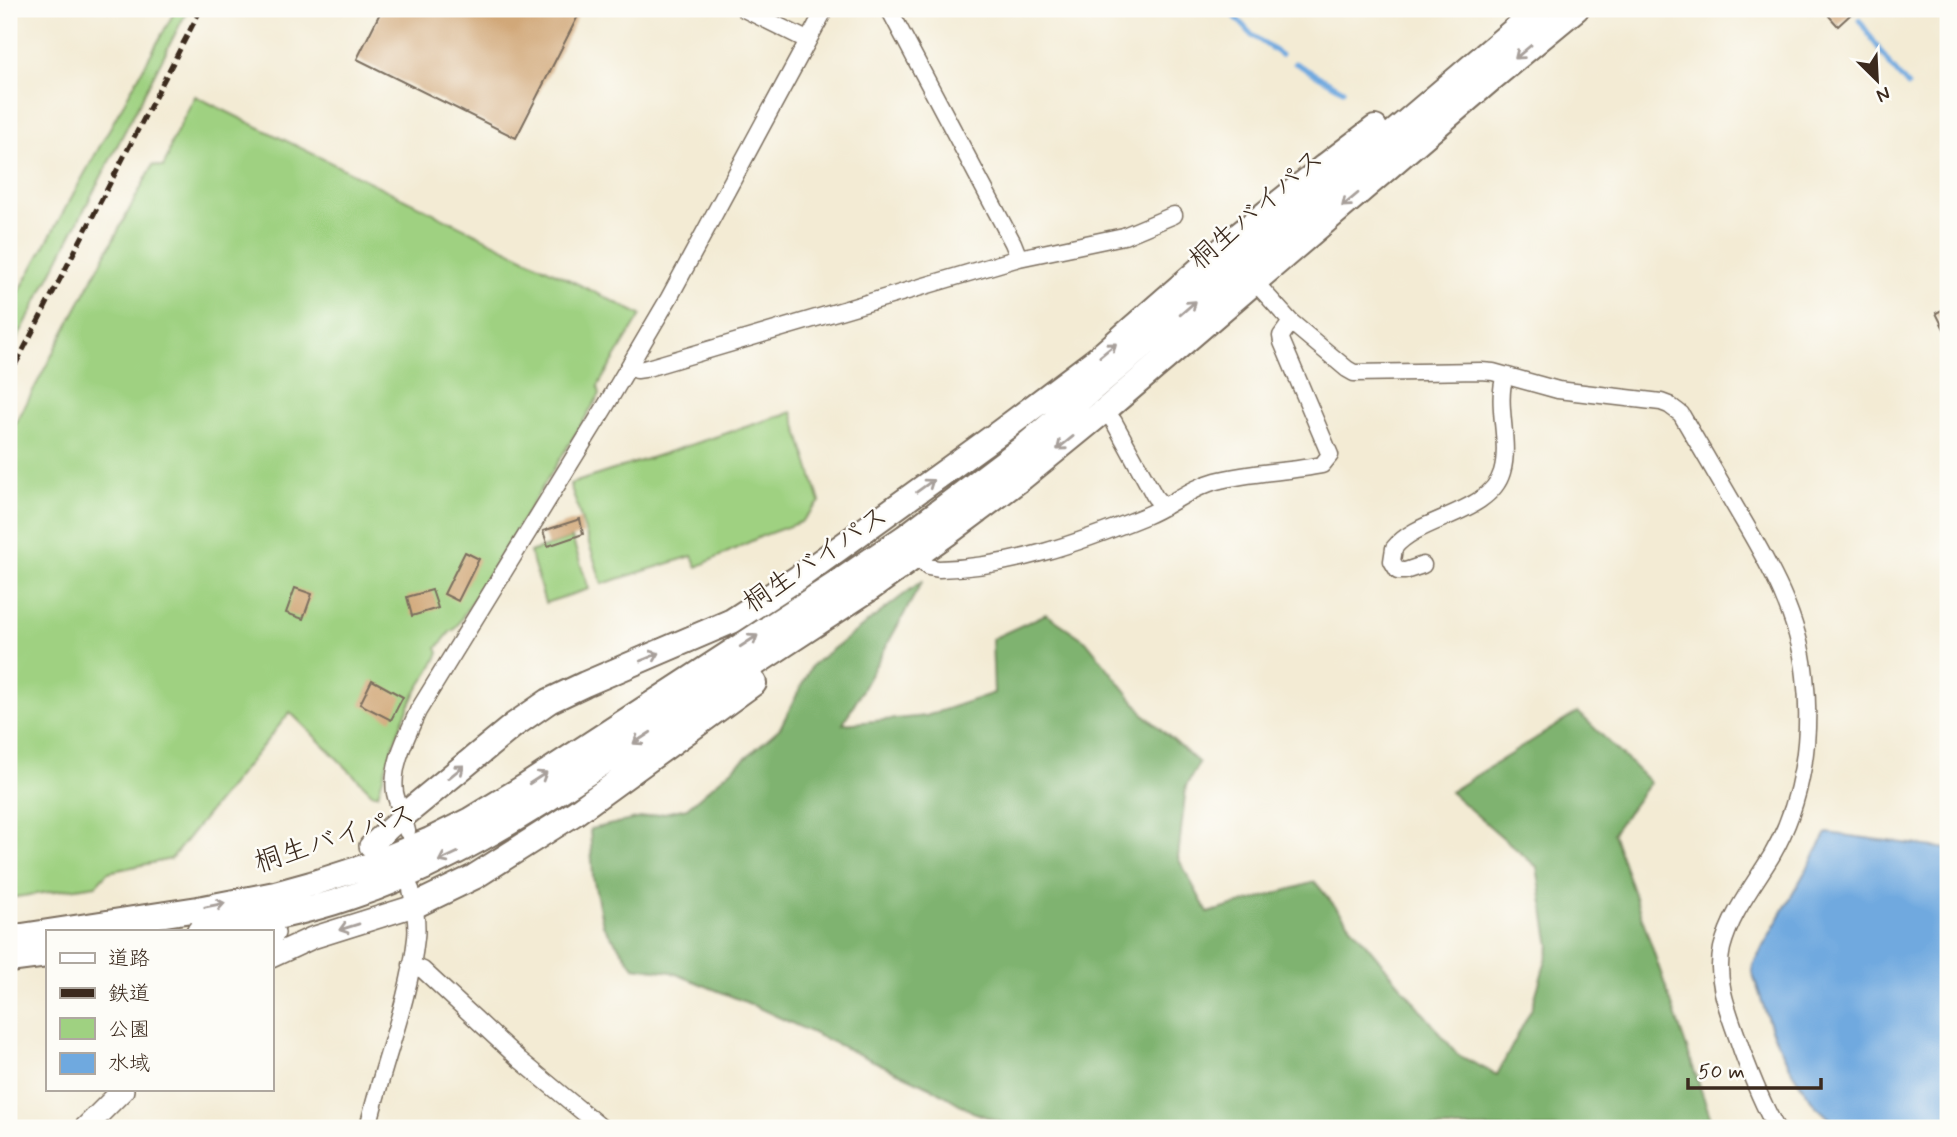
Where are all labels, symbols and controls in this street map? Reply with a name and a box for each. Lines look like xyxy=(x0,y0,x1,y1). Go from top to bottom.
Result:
one-way arrow xyxy=(1515,44,1533,60)
north arrow xyxy=(1842,46,1912,116)
text: N xyxy=(1872,80,1894,108)
street label: 桐生バイパス xyxy=(1182,141,1332,279)
one-way arrow xyxy=(1341,192,1359,208)
one-way arrow xyxy=(1179,300,1197,316)
one-way arrow xyxy=(1098,343,1116,358)
one-way arrow xyxy=(1057,435,1075,450)
one-way arrow xyxy=(915,479,934,493)
street label: 桐生バイパス xyxy=(736,498,896,622)
one-way arrow xyxy=(739,633,758,648)
one-way arrow xyxy=(638,649,660,662)
one-way arrow xyxy=(632,731,652,745)
one-way arrow xyxy=(446,764,464,780)
one-way arrow xyxy=(528,771,547,785)
street label: 桐生バイパス xyxy=(250,796,420,882)
one-way arrow xyxy=(438,851,459,864)
one-way arrow xyxy=(203,898,226,912)
one-way arrow xyxy=(339,922,361,935)
legend xyxy=(46,930,273,1092)
text: 道路 xyxy=(108,945,150,973)
text: 鉄道 xyxy=(108,980,150,1008)
text: 公園 xyxy=(108,1016,150,1044)
scale bar xyxy=(1688,1046,1820,1090)
text: 水域 xyxy=(108,1050,150,1078)
text: 50 m xyxy=(1698,1058,1745,1086)

